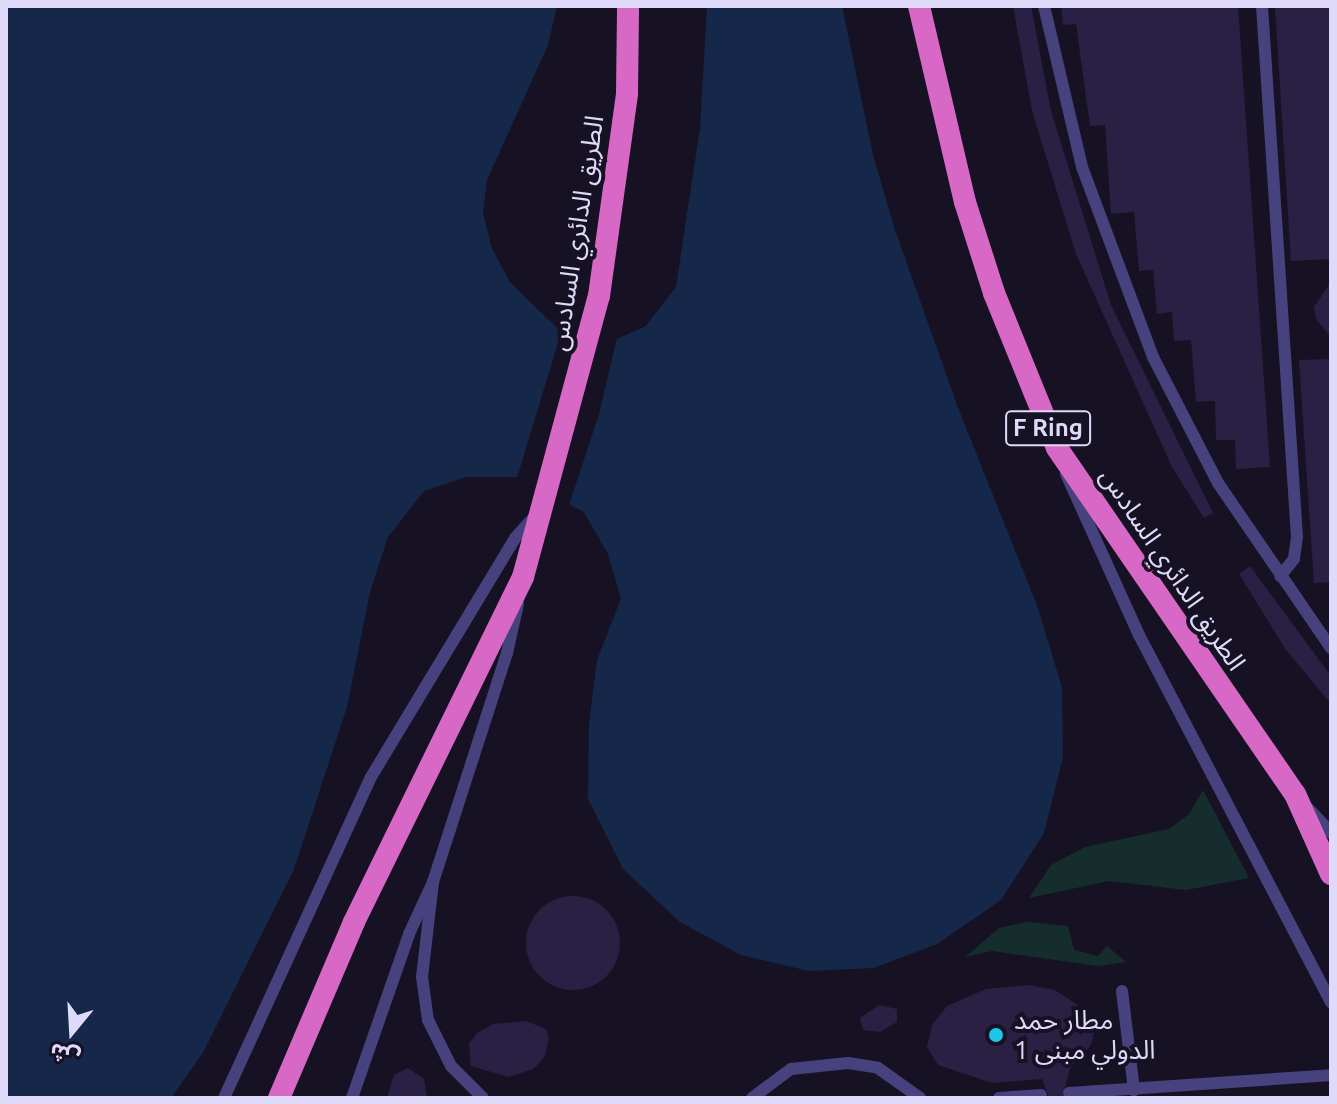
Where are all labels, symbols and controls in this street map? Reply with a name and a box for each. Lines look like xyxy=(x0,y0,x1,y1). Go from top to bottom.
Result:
street label: الطريق الدائري السادس xyxy=(542,113,610,353)
road number: F Ring xyxy=(1004,408,1092,448)
street label: الطريق الدائري السادس xyxy=(1094,462,1252,676)
north arrow xyxy=(32,992,112,1072)
place label: مطار حمد الدولي مبنى 1 xyxy=(1014,1004,1155,1066)
marker: مطار حمد الدولي مبنى 1 xyxy=(985,1024,1007,1046)
text: ش xyxy=(46,1039,83,1072)

